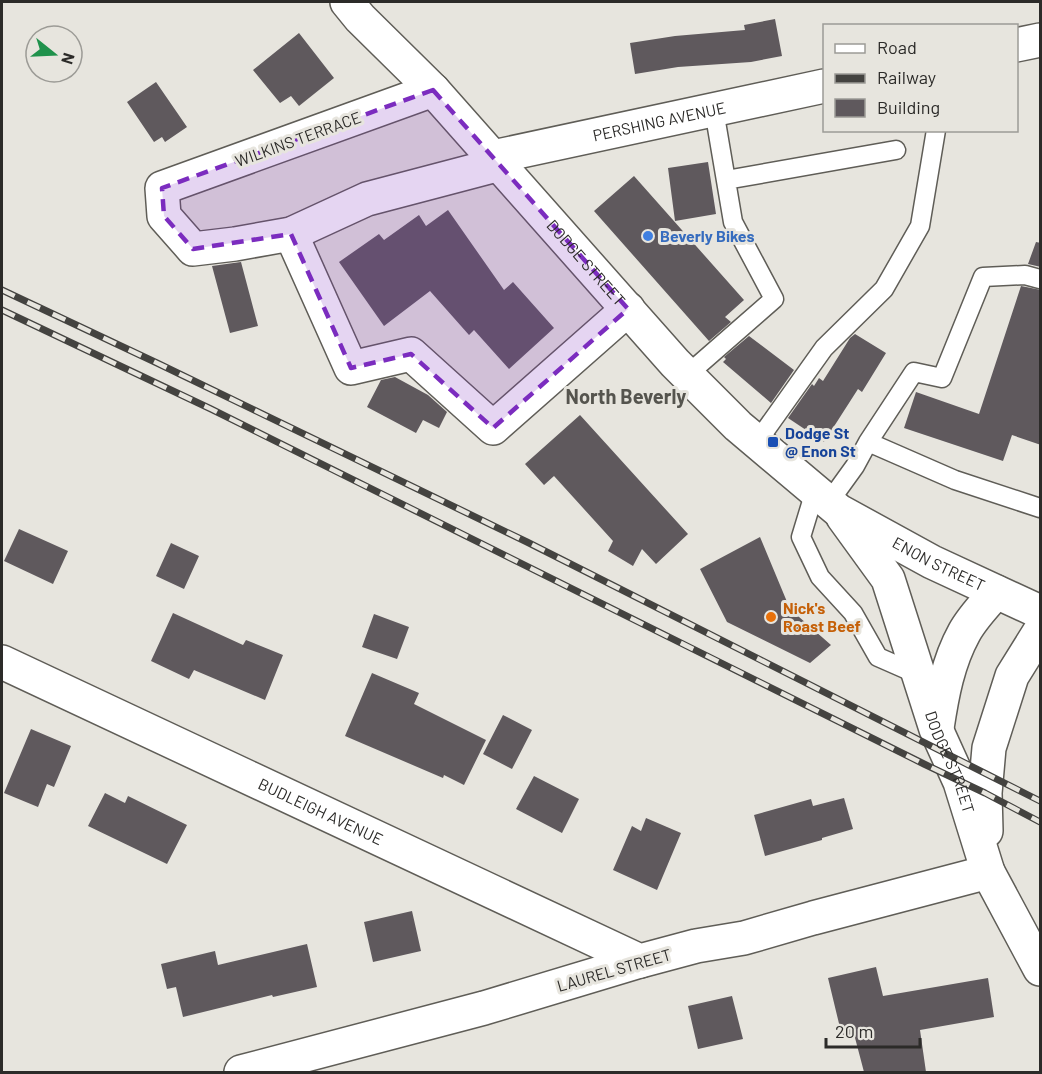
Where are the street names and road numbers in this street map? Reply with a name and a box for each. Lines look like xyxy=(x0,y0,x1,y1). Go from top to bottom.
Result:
street label: PERSHING AVENUE xyxy=(591,97,727,144)
street label: WILKINS TERRACE xyxy=(232,107,363,170)
street label: DODGE STREET xyxy=(543,215,630,309)
street label: ENON STREET xyxy=(889,532,988,594)
street label: DODGE STREET xyxy=(922,708,979,815)
street label: BUDLEIGH AVENUE xyxy=(256,774,386,848)
street label: LAUREL STREET xyxy=(555,944,673,995)

